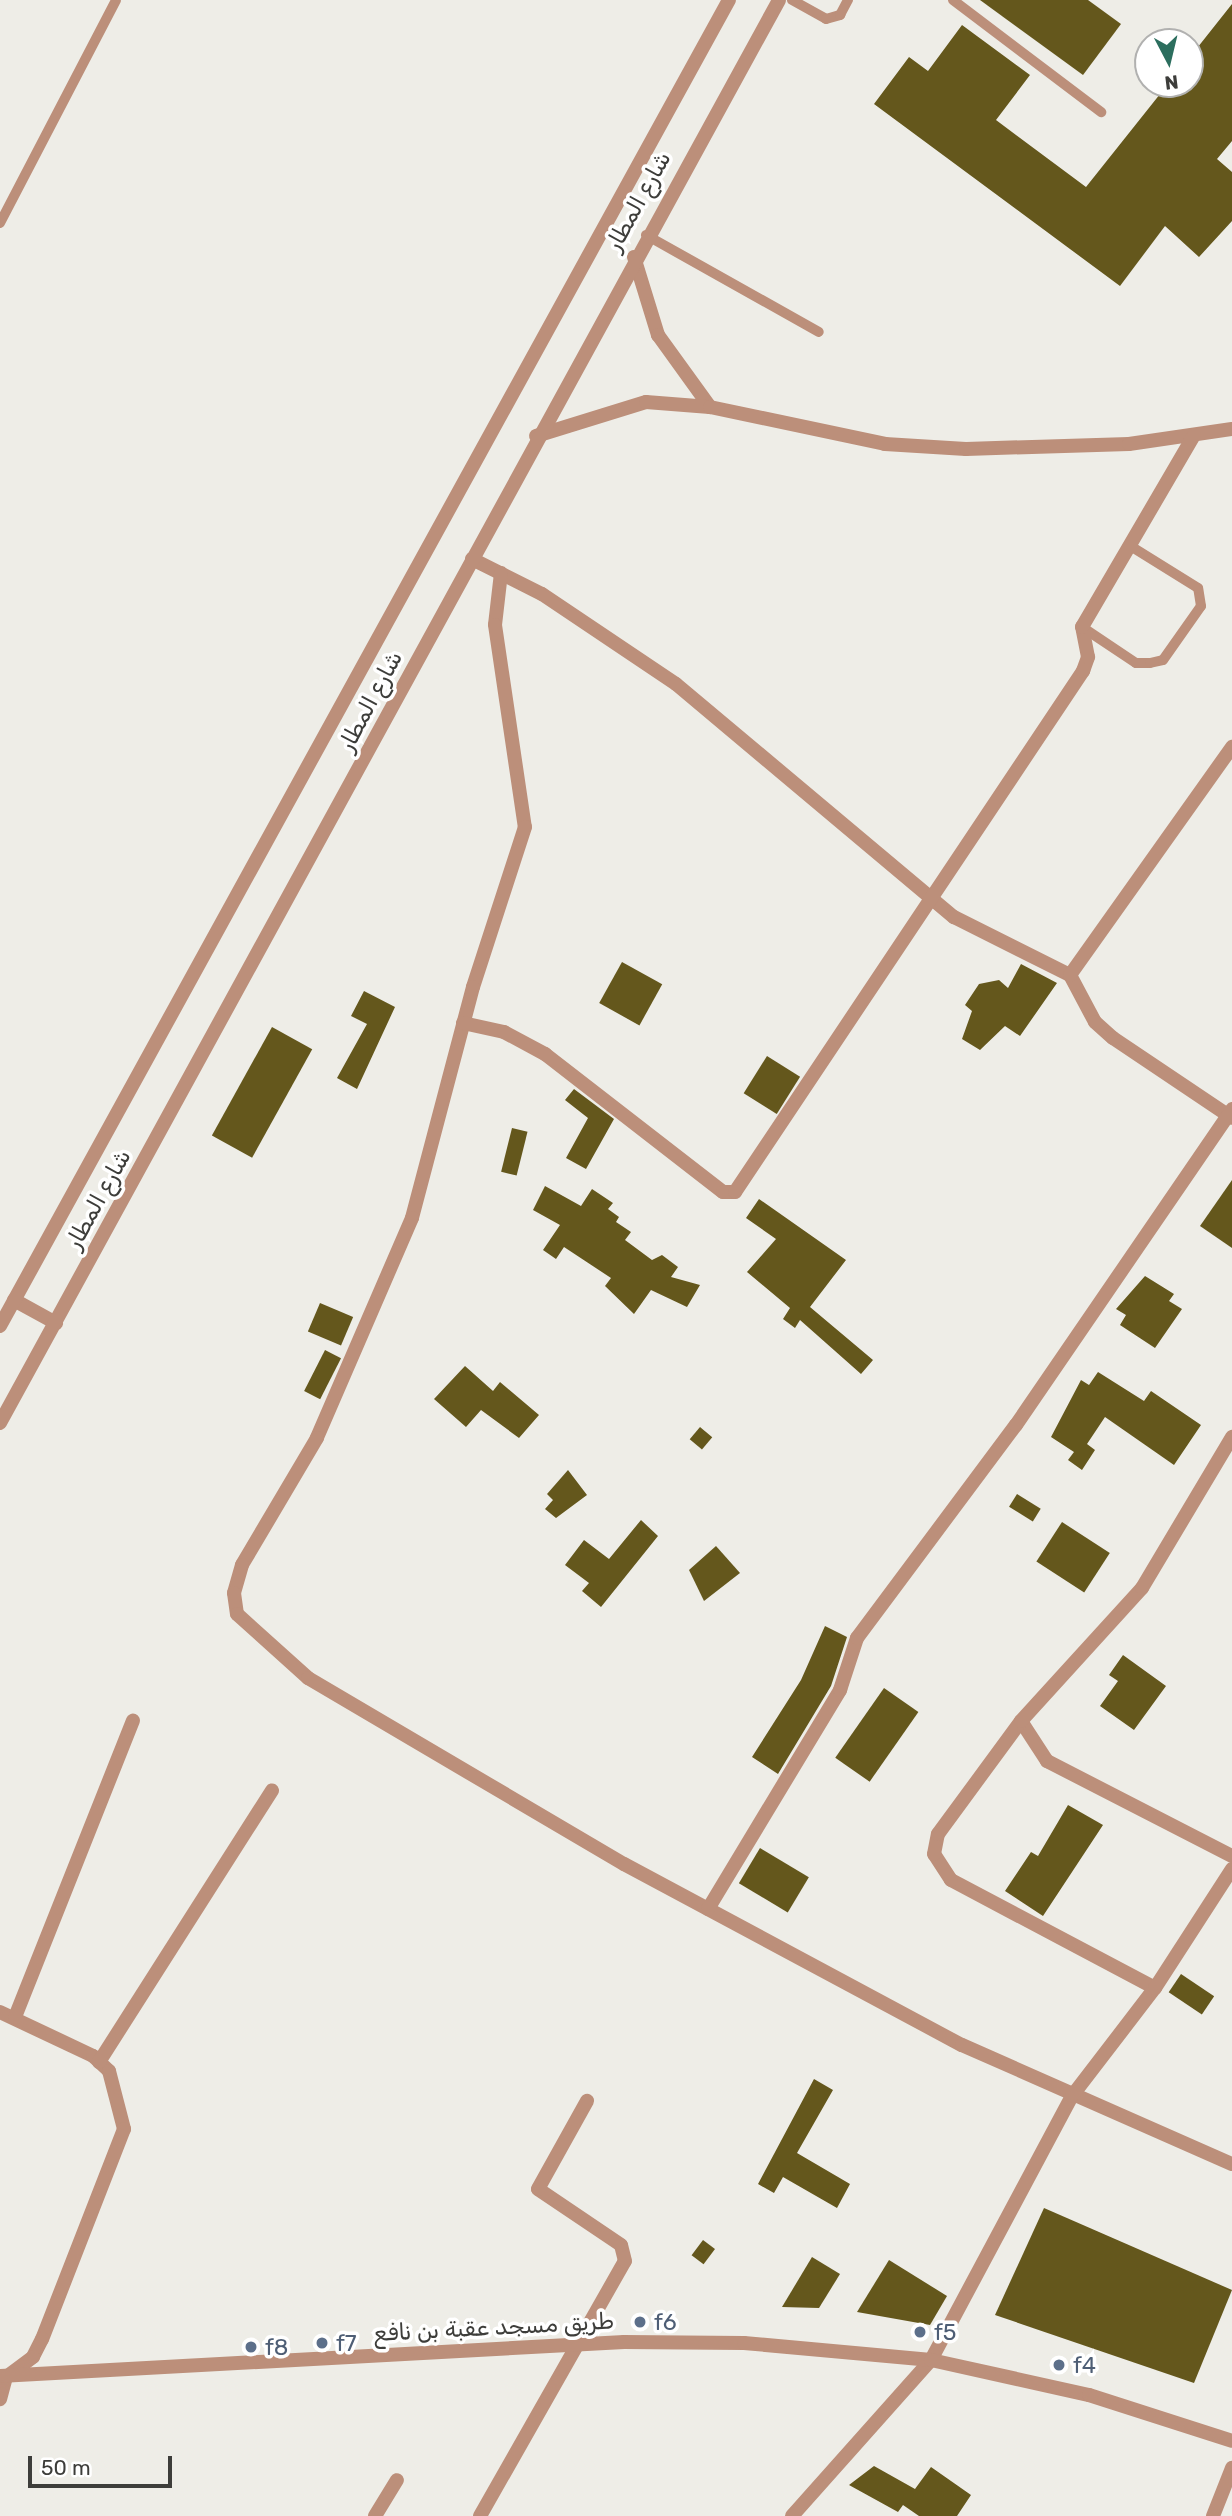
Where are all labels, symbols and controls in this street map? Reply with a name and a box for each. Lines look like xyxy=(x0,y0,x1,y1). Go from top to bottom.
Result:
north arrow xyxy=(1134,28,1204,98)
text: N xyxy=(1163,70,1180,95)
street label: شارع المطار xyxy=(599,146,677,256)
street label: شارع المطار xyxy=(332,646,408,756)
street label: شارع المطار xyxy=(59,1144,137,1254)
street label: طريق مسجد عقبة بن نافع xyxy=(373,2307,615,2347)
place label: f6 xyxy=(654,2308,677,2336)
marker: f6 xyxy=(632,2314,648,2330)
place label: f5 xyxy=(934,2318,957,2346)
marker: f5 xyxy=(912,2324,928,2340)
place label: f7 xyxy=(336,2329,357,2357)
place label: f8 xyxy=(265,2333,288,2361)
marker: f7 xyxy=(314,2335,330,2351)
marker: f8 xyxy=(243,2339,259,2355)
place label: f4 xyxy=(1073,2351,1096,2379)
marker: f4 xyxy=(1051,2357,1067,2373)
scale bar xyxy=(32,2442,175,2486)
text: 50 m xyxy=(41,2455,91,2480)

